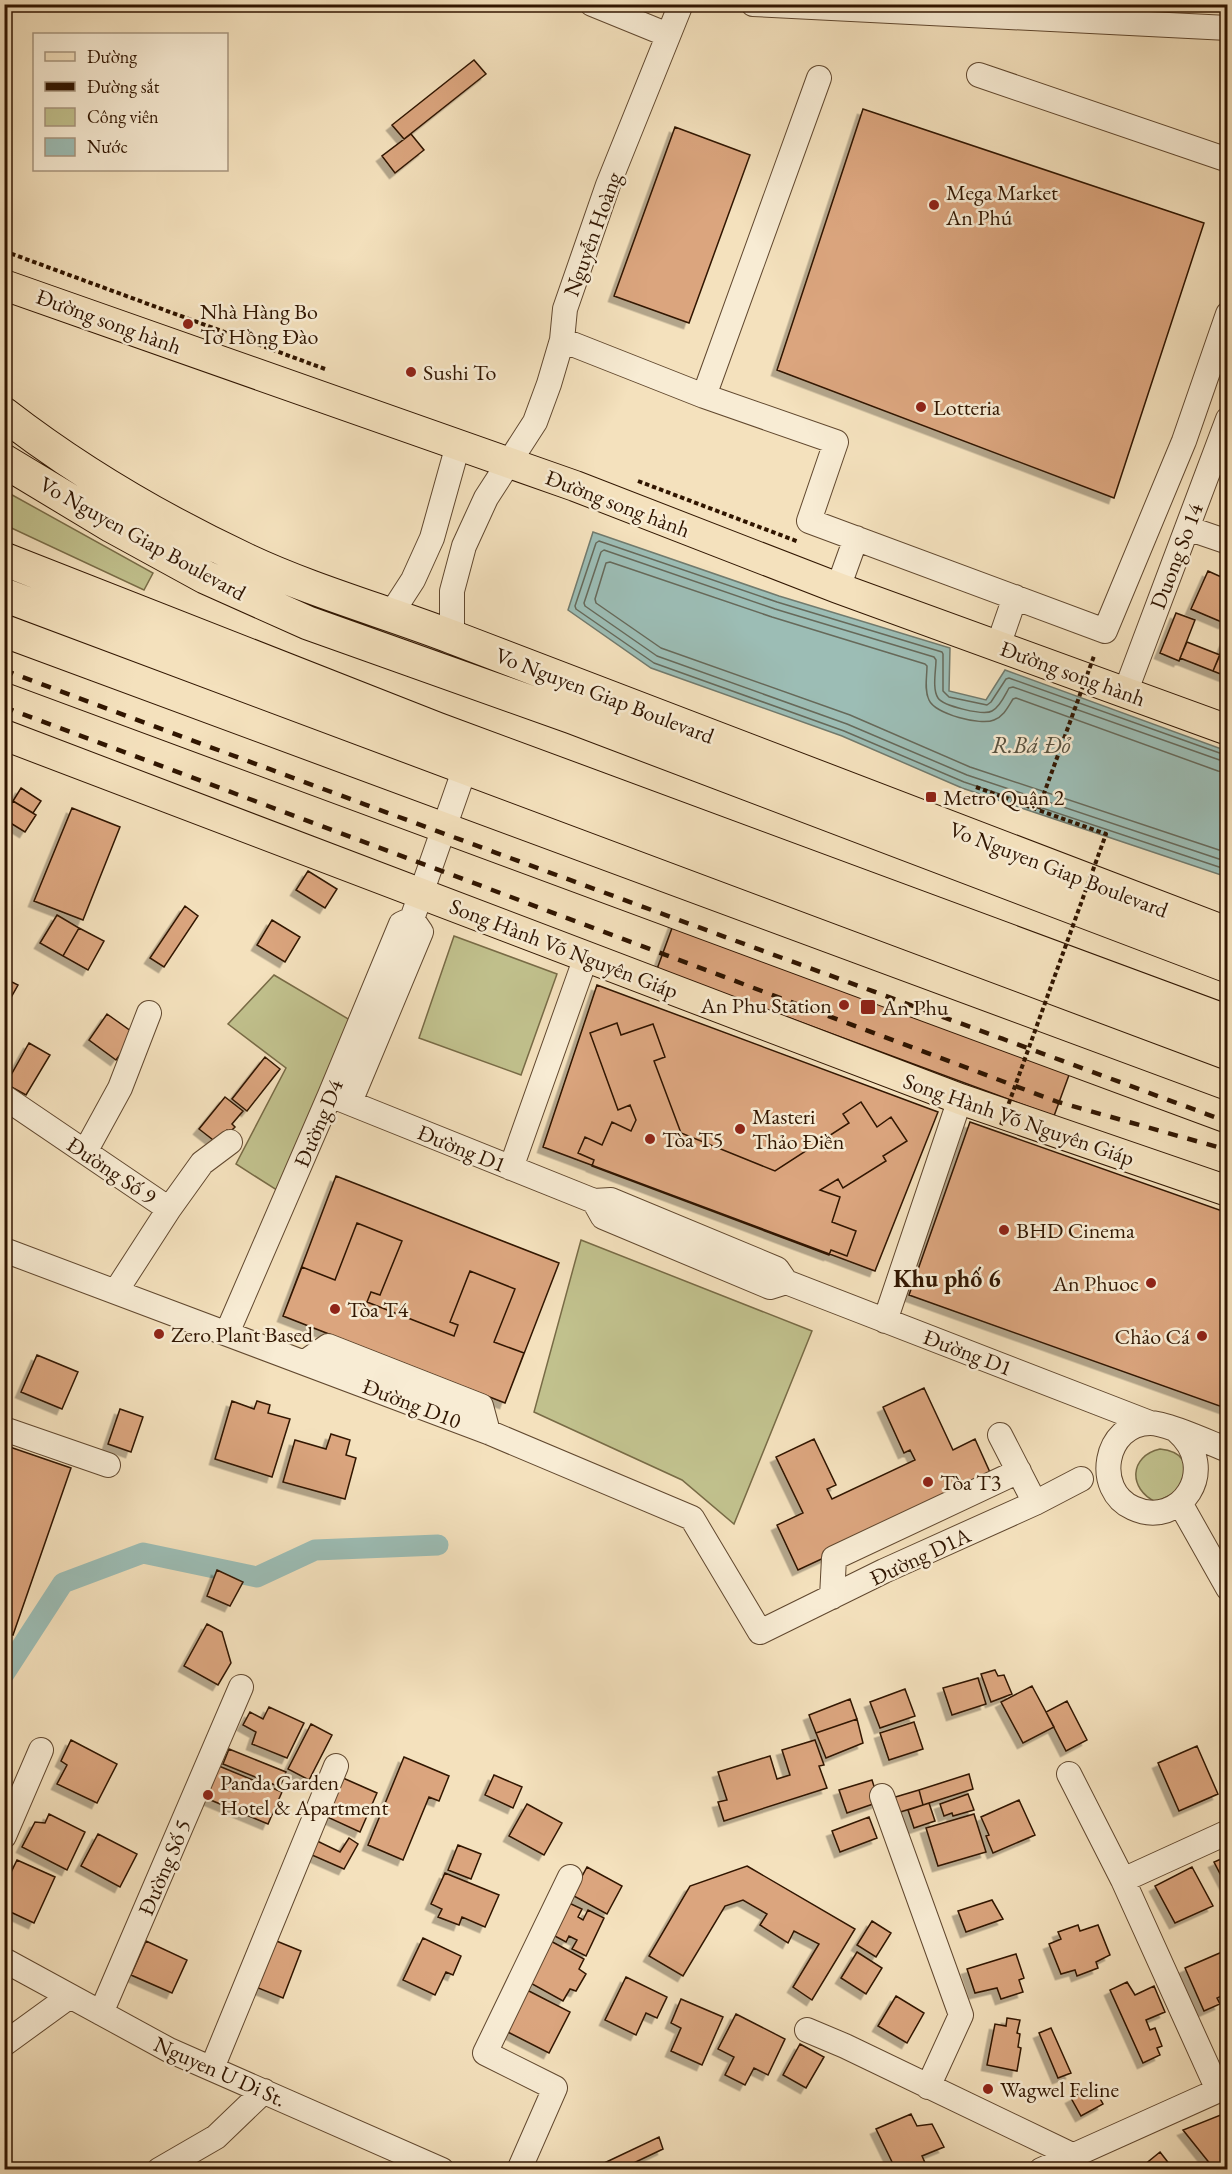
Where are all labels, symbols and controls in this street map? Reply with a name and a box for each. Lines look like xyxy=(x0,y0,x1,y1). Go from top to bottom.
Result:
legend xyxy=(33,33,228,171)
text: Đường xyxy=(87,45,137,68)
text: Đường sắt xyxy=(87,75,160,98)
text: Công viên xyxy=(87,105,159,128)
text: Nước xyxy=(87,135,128,158)
street label: Nguyễn Hoàng xyxy=(557,167,629,300)
place label: Mega Market An Phú xyxy=(945,178,1058,232)
marker: Mega Market An Phú xyxy=(927,198,941,212)
street label: Đường song hành xyxy=(32,282,185,361)
place label: Nhà Hàng Bo Tơ Hồng Đào xyxy=(200,297,319,351)
marker: Nhà Hàng Bo Tơ Hồng Đào xyxy=(181,317,195,331)
place label: Sushi To xyxy=(423,358,496,387)
marker: Sushi To xyxy=(404,365,418,379)
place label: Lotteria xyxy=(933,393,1001,422)
marker: Lotteria xyxy=(914,400,928,414)
street label: Đường song hành xyxy=(542,463,694,544)
street label: Vo Nguyen Giap Boulevard xyxy=(34,470,252,608)
street label: Duong So 14 xyxy=(1143,499,1210,613)
street label: Đường song hành xyxy=(996,634,1149,713)
street label: Vo Nguyen Giap Boulevard xyxy=(491,640,719,751)
water label: R.Bá Đỏ xyxy=(991,729,1071,760)
place label: Metro Quận 2 xyxy=(943,783,1065,812)
marker: Metro Quận 2 xyxy=(924,790,938,804)
street label: Vo Nguyen Giap Boulevard xyxy=(945,814,1173,925)
street label: Song Hành Võ Nguyên Giáp xyxy=(445,891,682,1005)
place label: An Phu Station xyxy=(700,991,832,1020)
place label: An Phu xyxy=(881,993,949,1022)
marker: An Phu Station xyxy=(837,998,851,1012)
marker: An Phu xyxy=(859,998,877,1016)
street label: Song Hành Võ Nguyên Giáp xyxy=(900,1066,1138,1173)
street label: Đường D4 xyxy=(287,1074,350,1172)
place label: Masteri Thảo Điền xyxy=(752,1102,845,1156)
street label: Đường D1 xyxy=(413,1118,510,1179)
marker: Masteri Thảo Điền xyxy=(733,1122,747,1136)
place label: Tòa T5 xyxy=(662,1125,723,1154)
street label: Đường Số 9 xyxy=(61,1130,162,1211)
marker: Tòa T5 xyxy=(643,1132,657,1146)
place label: BHD Cinema xyxy=(1016,1216,1135,1245)
marker: BHD Cinema xyxy=(997,1223,1011,1237)
district label: Khu phố 6 xyxy=(893,1263,1001,1294)
place label: An Phuoc xyxy=(1052,1269,1139,1298)
marker: An Phuoc xyxy=(1144,1276,1158,1290)
place label: Tòa T4 xyxy=(347,1295,409,1324)
marker: Tòa T4 xyxy=(328,1302,342,1316)
place label: Zero Plant Based xyxy=(171,1320,314,1349)
street label: Đường D1 xyxy=(919,1322,1016,1383)
place label: Chảo Cá xyxy=(1115,1322,1190,1351)
marker: Zero Plant Based xyxy=(152,1327,166,1341)
marker: Chảo Cá xyxy=(1195,1329,1209,1343)
street label: Đường D10 xyxy=(358,1371,466,1436)
place label: Tòa T3 xyxy=(940,1468,1001,1497)
marker: Tòa T3 xyxy=(921,1475,935,1489)
street label: Đường D1A xyxy=(865,1520,976,1592)
place label: Panda Garden Hotel & Apartment xyxy=(220,1768,388,1822)
marker: Panda Garden Hotel & Apartment xyxy=(201,1788,215,1802)
street label: Đường Số 5 xyxy=(131,1815,198,1920)
street label: Nguyen U Di St. xyxy=(149,2029,290,2113)
place label: Wagwel Feline xyxy=(1000,2075,1120,2104)
marker: Wagwel Feline xyxy=(981,2082,995,2096)

